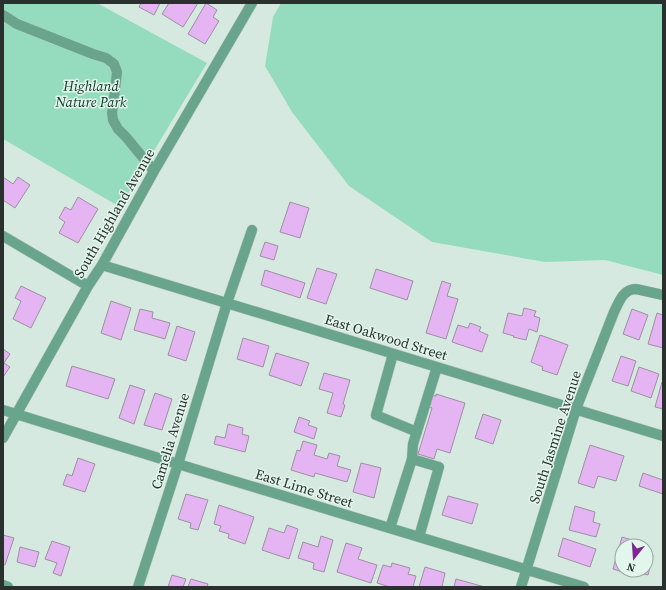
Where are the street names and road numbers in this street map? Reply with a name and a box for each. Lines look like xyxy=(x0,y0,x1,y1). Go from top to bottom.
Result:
street label: South Highland Avenue xyxy=(69,145,159,281)
street label: East Oakwood Street xyxy=(322,309,450,365)
street label: South Jasmine Avenue xyxy=(524,368,586,506)
street label: Camelia Avenue xyxy=(146,390,194,492)
street label: East Lime Street xyxy=(253,464,356,512)

